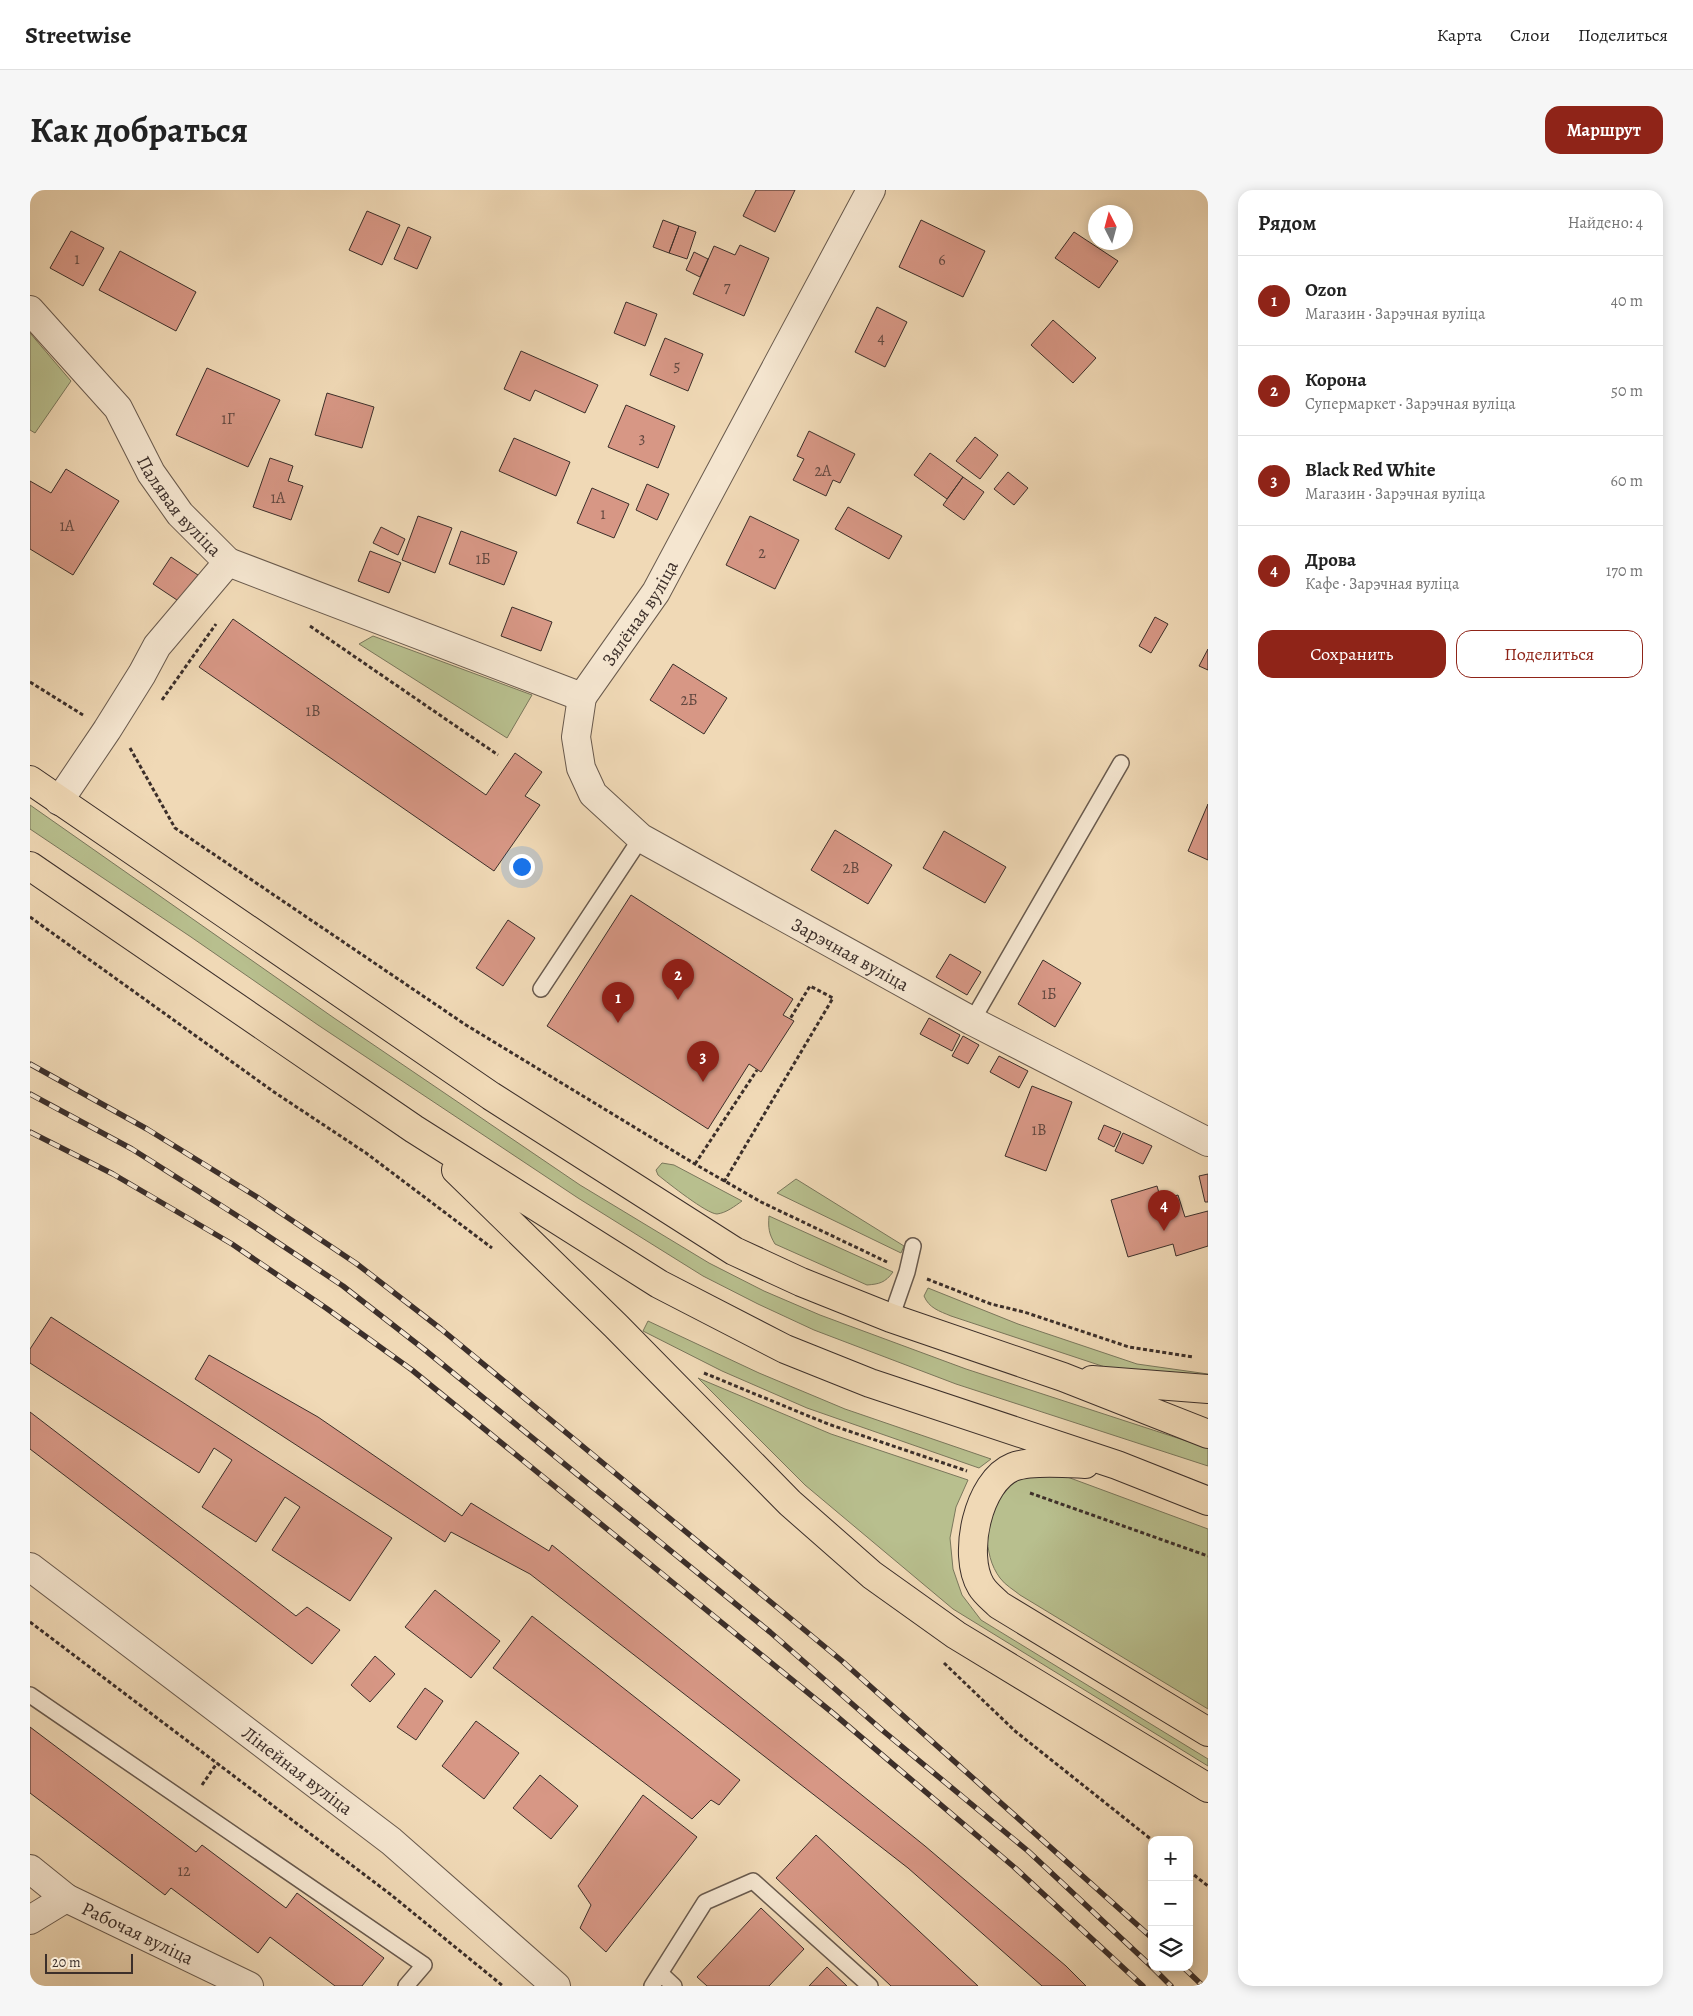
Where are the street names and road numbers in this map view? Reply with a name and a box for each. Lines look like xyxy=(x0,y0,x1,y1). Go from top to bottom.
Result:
street label: Палявая вуліца xyxy=(130,451,227,563)
street label: Зялёная вуліца xyxy=(596,556,685,671)
street label: Зарэчная вуліца xyxy=(786,912,914,998)
street label: Лінейная вуліца xyxy=(236,1720,358,1822)
street label: Рабочая вуліца xyxy=(77,1896,198,1972)

